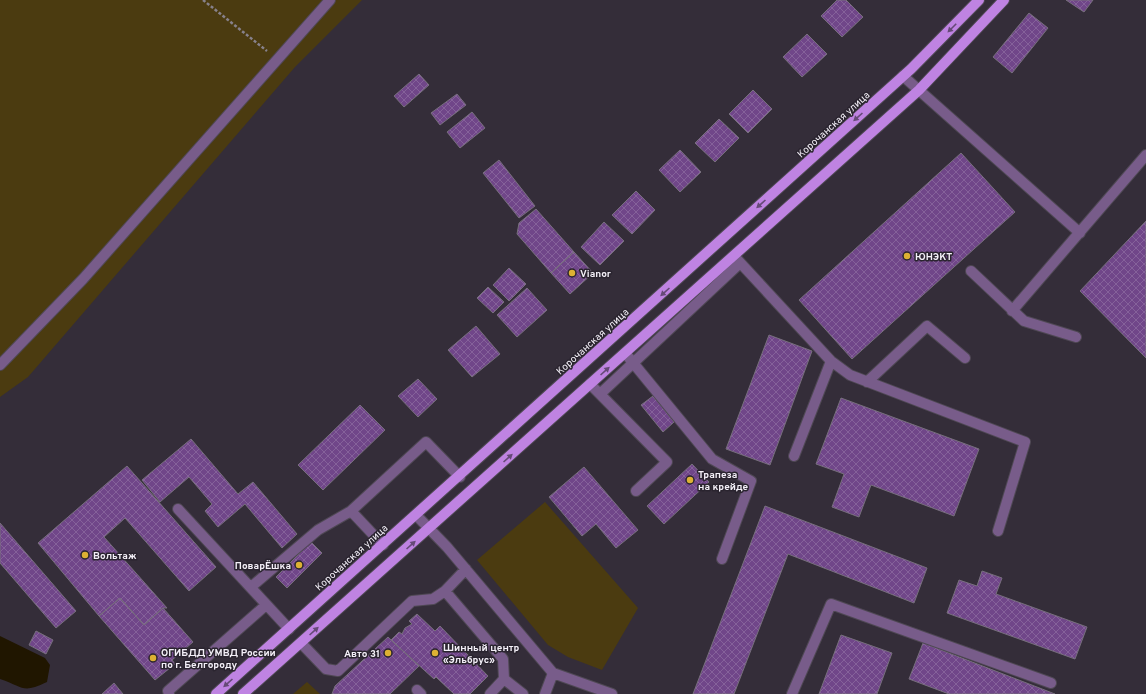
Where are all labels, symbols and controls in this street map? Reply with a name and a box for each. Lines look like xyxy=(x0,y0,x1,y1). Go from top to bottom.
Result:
one-way arrow xyxy=(947,23,957,33)
street label: Корочанская улица xyxy=(795,89,873,161)
one-way arrow xyxy=(853,113,863,122)
one-way arrow xyxy=(756,200,766,209)
marker: ЮНЭКТ xyxy=(902,251,912,261)
place label: ЮНЭКТ xyxy=(915,251,952,264)
marker: Vianor xyxy=(567,268,577,278)
place label: Vianor xyxy=(580,268,612,281)
one-way arrow xyxy=(659,287,670,296)
street label: Корочанская улица xyxy=(554,306,632,378)
one-way arrow xyxy=(599,367,610,376)
one-way arrow xyxy=(503,454,512,463)
place label: Трапеза на крейде xyxy=(698,469,749,494)
marker: Трапеза на крейде xyxy=(685,475,695,485)
street label: Корочанская улица xyxy=(313,522,391,594)
one-way arrow xyxy=(405,540,416,549)
marker: Вольтаж xyxy=(80,550,90,560)
place label: Вольтаж xyxy=(93,550,137,563)
place label: ПоварЁшка xyxy=(235,559,291,573)
marker: ПоварЁшка xyxy=(294,560,304,570)
one-way arrow xyxy=(309,627,318,636)
place label: Шинный центр «Эльбрус» xyxy=(443,642,520,667)
place label: ОГИБДД УМВД России по г. Белгороду xyxy=(161,647,276,672)
place label: Авто 31 xyxy=(344,648,380,661)
marker: Авто 31 xyxy=(383,648,393,658)
marker: Шинный центр «Эльбрус» xyxy=(430,648,440,658)
marker: ОГИБДД УМВД России по г. Белгороду xyxy=(148,653,158,663)
one-way arrow xyxy=(223,679,233,688)

